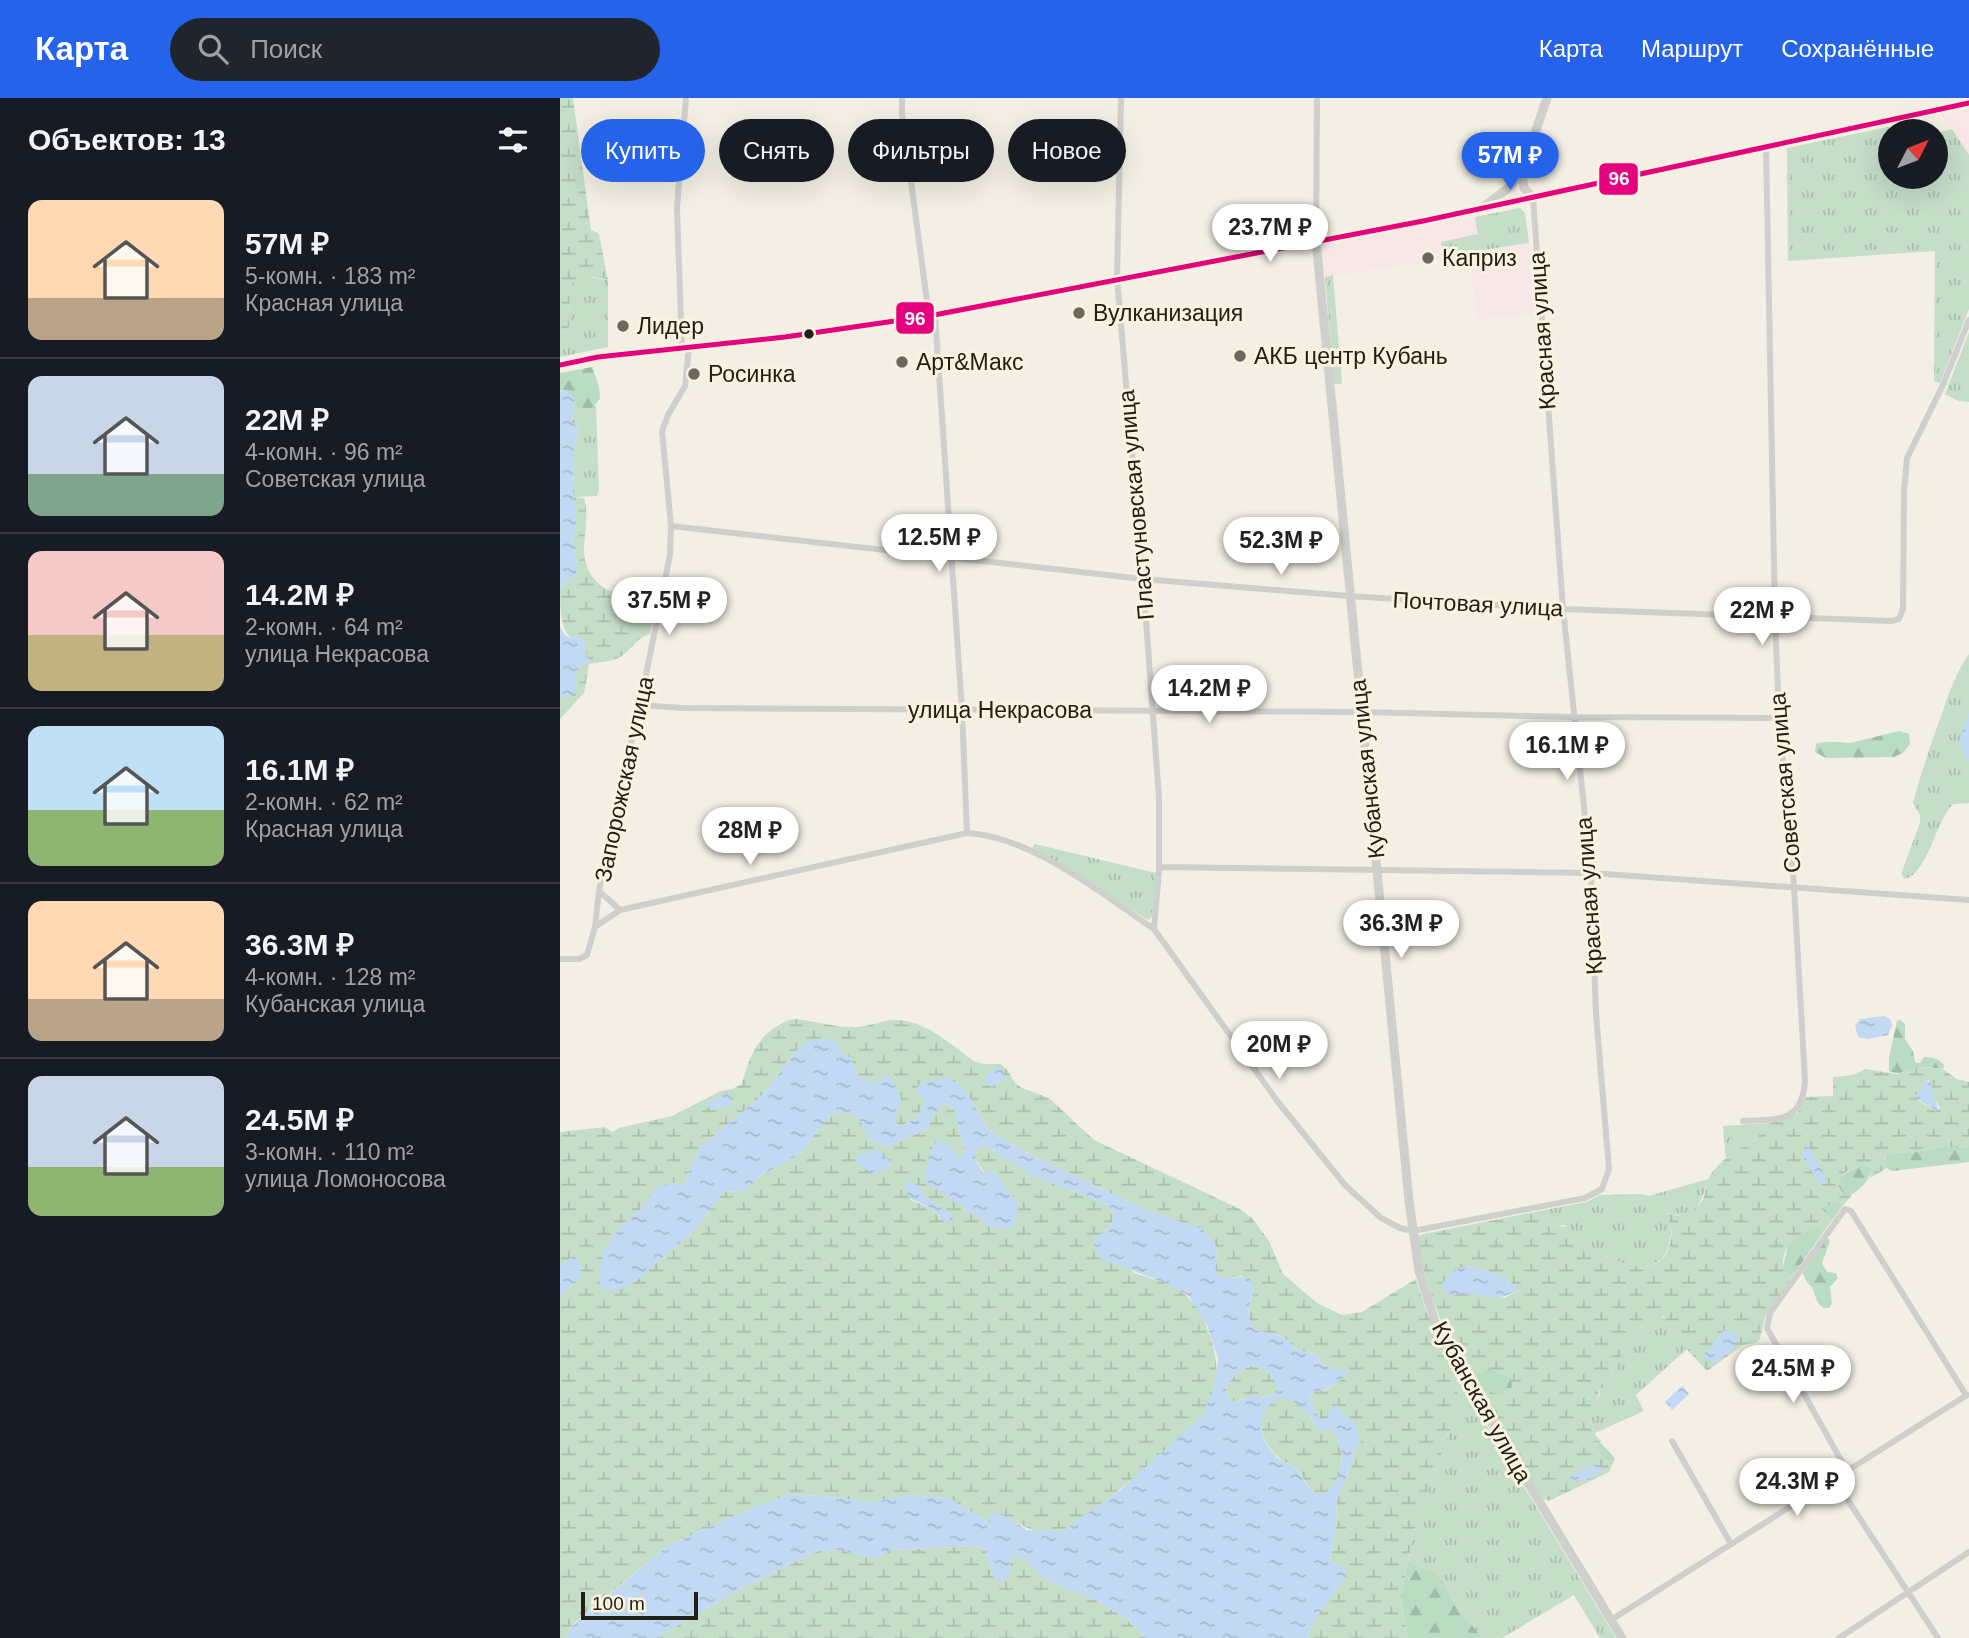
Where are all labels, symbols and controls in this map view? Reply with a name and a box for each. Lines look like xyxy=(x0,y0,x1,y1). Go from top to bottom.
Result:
search box xyxy=(170,18,660,81)
text: Карта xyxy=(35,30,128,67)
icon: search xyxy=(194,30,232,68)
text: Поиск xyxy=(250,34,322,64)
text: Карта xyxy=(1539,35,1603,62)
text: Маршрут xyxy=(1641,35,1743,62)
text: Сохранённые xyxy=(1781,35,1934,62)
chip: Купить xyxy=(581,119,705,182)
chip: Снять xyxy=(719,119,834,182)
chip: Фильтры xyxy=(848,119,994,182)
chip: Новое xyxy=(1008,119,1126,182)
north arrow xyxy=(1878,119,1948,189)
map controls xyxy=(1878,119,1948,189)
icon: filters xyxy=(494,121,532,159)
text: Объектов: 13 xyxy=(28,123,226,156)
pin: 57M ₽ xyxy=(1461,132,1559,192)
text: 57M ₽ xyxy=(1478,142,1542,168)
line badge: 96 xyxy=(1598,162,1639,196)
text: 96 xyxy=(1608,168,1630,189)
pin: 23.7M ₽ xyxy=(1205,204,1335,264)
text: 23.7M ₽ xyxy=(1228,214,1312,240)
text: 57M ₽ xyxy=(245,227,329,260)
icon: home xyxy=(84,228,168,312)
place label: Каприз xyxy=(1442,245,1517,271)
marker: Каприз xyxy=(1420,250,1436,266)
street label: Красная улица xyxy=(1524,251,1560,411)
text: 5-комн. · 183 m² xyxy=(245,263,416,289)
text: Красная улица xyxy=(245,290,403,316)
place label: Вулканизация xyxy=(1093,300,1243,326)
line badge: 96 xyxy=(895,301,935,335)
marker: Вулканизация xyxy=(1071,305,1087,321)
text: 96 xyxy=(904,308,926,329)
place label: Лидер xyxy=(637,313,704,339)
marker: Лидер xyxy=(615,318,631,334)
unlabelled marker xyxy=(802,327,816,341)
place label: АКБ центр Кубань xyxy=(1254,343,1448,369)
marker: АКБ центр Кубань xyxy=(1232,348,1248,364)
place label: Арт&Макс xyxy=(916,349,1024,375)
marker: Арт&Макс xyxy=(894,354,910,370)
place label: Росинка xyxy=(708,361,796,387)
marker: Росинка xyxy=(686,366,702,382)
street label: Пластуновская улица xyxy=(1113,389,1159,621)
text: 22M ₽ xyxy=(245,403,329,436)
icon: home xyxy=(84,404,168,488)
text: 4-комн. · 96 m² xyxy=(245,439,403,465)
text: Советская улица xyxy=(245,466,426,492)
pin: 12.5M ₽ xyxy=(874,514,1004,574)
pin: 52.3M ₽ xyxy=(1216,518,1346,577)
text: 12.5M ₽ xyxy=(897,524,981,550)
text: 52.3M ₽ xyxy=(1239,527,1323,553)
text: 14.2M ₽ xyxy=(245,578,354,611)
pin: 37.5M ₽ xyxy=(604,578,734,637)
icon: home xyxy=(84,579,168,663)
text: 37.5M ₽ xyxy=(627,587,711,613)
street label: Почтовая улица xyxy=(1392,587,1564,621)
pin: 22M ₽ xyxy=(1713,588,1811,647)
text: 22M ₽ xyxy=(1730,597,1794,623)
text: 2-комн. · 64 m² xyxy=(245,614,403,640)
text: улица Некрасова xyxy=(245,641,429,667)
pin: 14.2M ₽ xyxy=(1144,666,1274,725)
street label: Запорожская улица xyxy=(589,674,659,884)
text: 14.2M ₽ xyxy=(1167,675,1251,701)
street label: Кубанская улица xyxy=(1345,678,1389,860)
street label: Советская улица xyxy=(1764,692,1806,874)
street label: улица Некрасова xyxy=(908,697,1092,723)
pin: 16.1M ₽ xyxy=(1502,722,1632,782)
text: 16.1M ₽ xyxy=(1525,732,1609,758)
text: 16.1M ₽ xyxy=(245,753,354,786)
icon: home xyxy=(84,754,168,838)
text: 2-комн. · 62 m² xyxy=(245,789,403,815)
pin: 28M ₽ xyxy=(701,808,799,867)
text: Красная улица xyxy=(245,816,403,842)
street label: Красная улица xyxy=(1571,816,1607,976)
text: 28M ₽ xyxy=(718,817,782,843)
pin: 36.3M ₽ xyxy=(1336,900,1466,960)
text: 36.3M ₽ xyxy=(1359,910,1443,936)
text: 36.3M ₽ xyxy=(245,928,354,961)
icon: home xyxy=(84,929,168,1013)
text: 4-комн. · 128 m² xyxy=(245,964,416,990)
text: Кубанская улица xyxy=(245,991,425,1017)
pin: 20M ₽ xyxy=(1230,1021,1328,1081)
text: 20M ₽ xyxy=(1247,1031,1311,1057)
text: 24.5M ₽ xyxy=(245,1103,354,1136)
icon: home xyxy=(84,1104,168,1188)
text: 3-комн. · 110 m² xyxy=(245,1139,414,1165)
text: улица Ломоносова xyxy=(245,1166,446,1192)
street label: Кубанская улица xyxy=(1427,1317,1537,1487)
pin: 24.5M ₽ xyxy=(1728,1346,1858,1405)
text: 24.5M ₽ xyxy=(1751,1355,1835,1381)
pin: 24.3M ₽ xyxy=(1732,1458,1862,1518)
text: 24.3M ₽ xyxy=(1755,1468,1839,1494)
scale bar xyxy=(581,1589,698,1621)
text: 100 m xyxy=(592,1593,645,1614)

